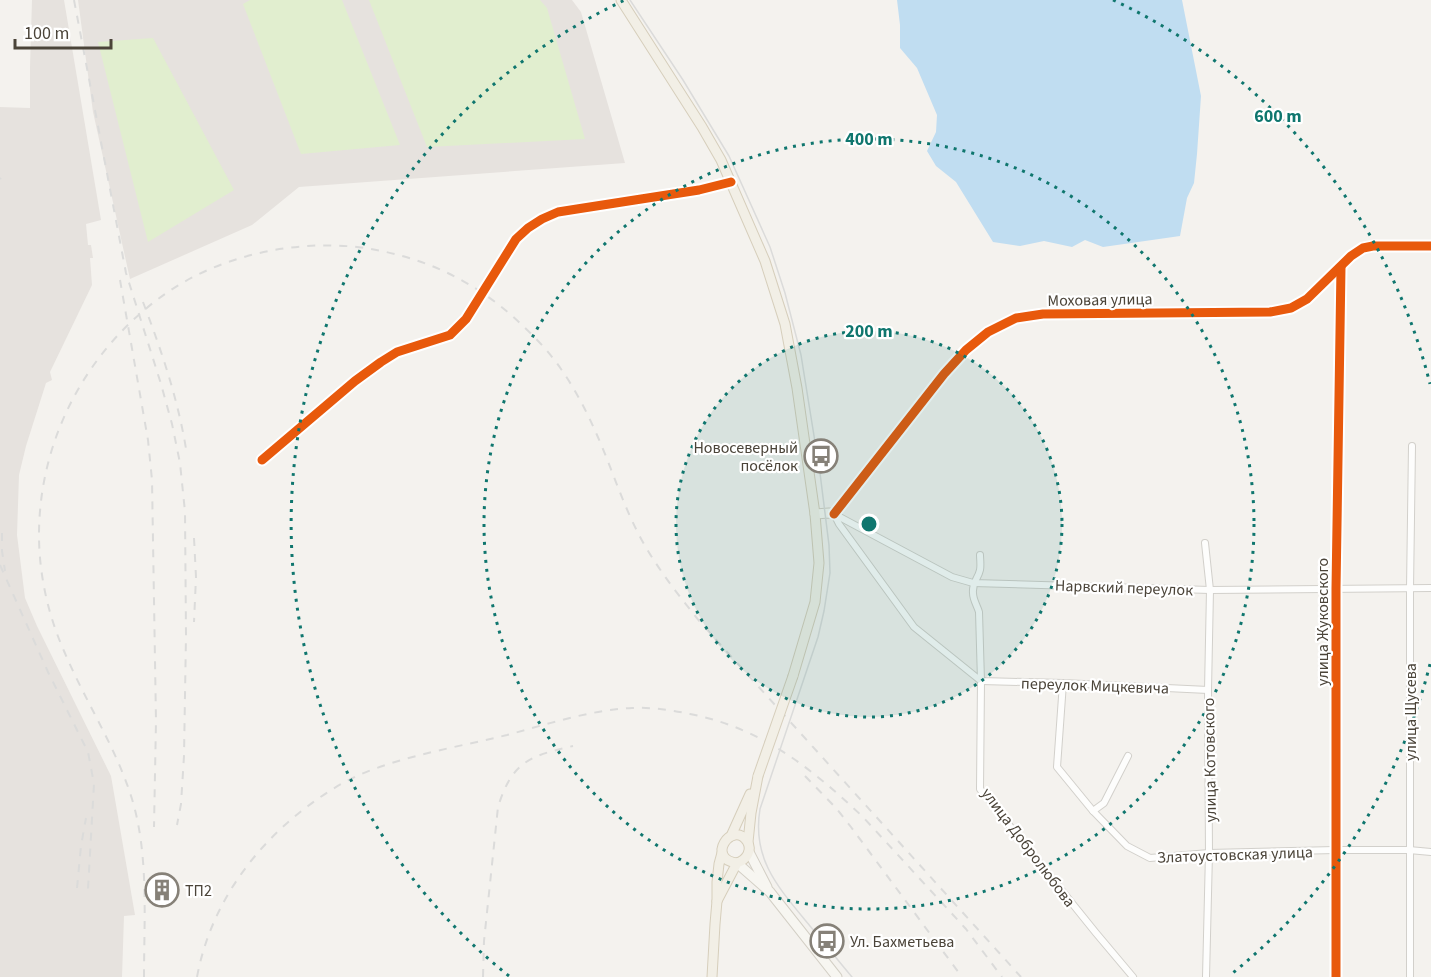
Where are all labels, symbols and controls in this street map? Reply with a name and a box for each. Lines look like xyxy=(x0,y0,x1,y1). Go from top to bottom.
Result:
scale bar xyxy=(15,12,111,50)
text: 100 m xyxy=(24,21,69,46)
text: 600 m xyxy=(1254,104,1302,129)
text: 400 m xyxy=(845,127,893,152)
street label: Моховая улица xyxy=(1047,288,1153,312)
text: 200 m xyxy=(845,319,893,344)
place label: Новосеверный посёлок xyxy=(693,437,798,477)
bus stop icon: Новосеверный посёлок xyxy=(803,438,839,474)
centre of rings xyxy=(859,514,879,534)
street label: улица Жуковского xyxy=(1312,558,1334,686)
street label: Нарвский переулок xyxy=(1055,575,1193,601)
street label: улица Щусева xyxy=(1400,663,1422,761)
street label: переулок Мицкевича xyxy=(1021,672,1169,700)
street label: улица Котовского xyxy=(1198,697,1222,823)
street label: улица Добролюбова xyxy=(976,783,1080,912)
street label: Златоустовская улица xyxy=(1157,841,1313,869)
building icon: ТП2 xyxy=(144,872,180,908)
place label: ТП2 xyxy=(185,880,212,902)
bus stop icon: Ул. Бахметьева xyxy=(809,923,845,959)
place label: Ул. Бахметьева xyxy=(850,931,954,953)

